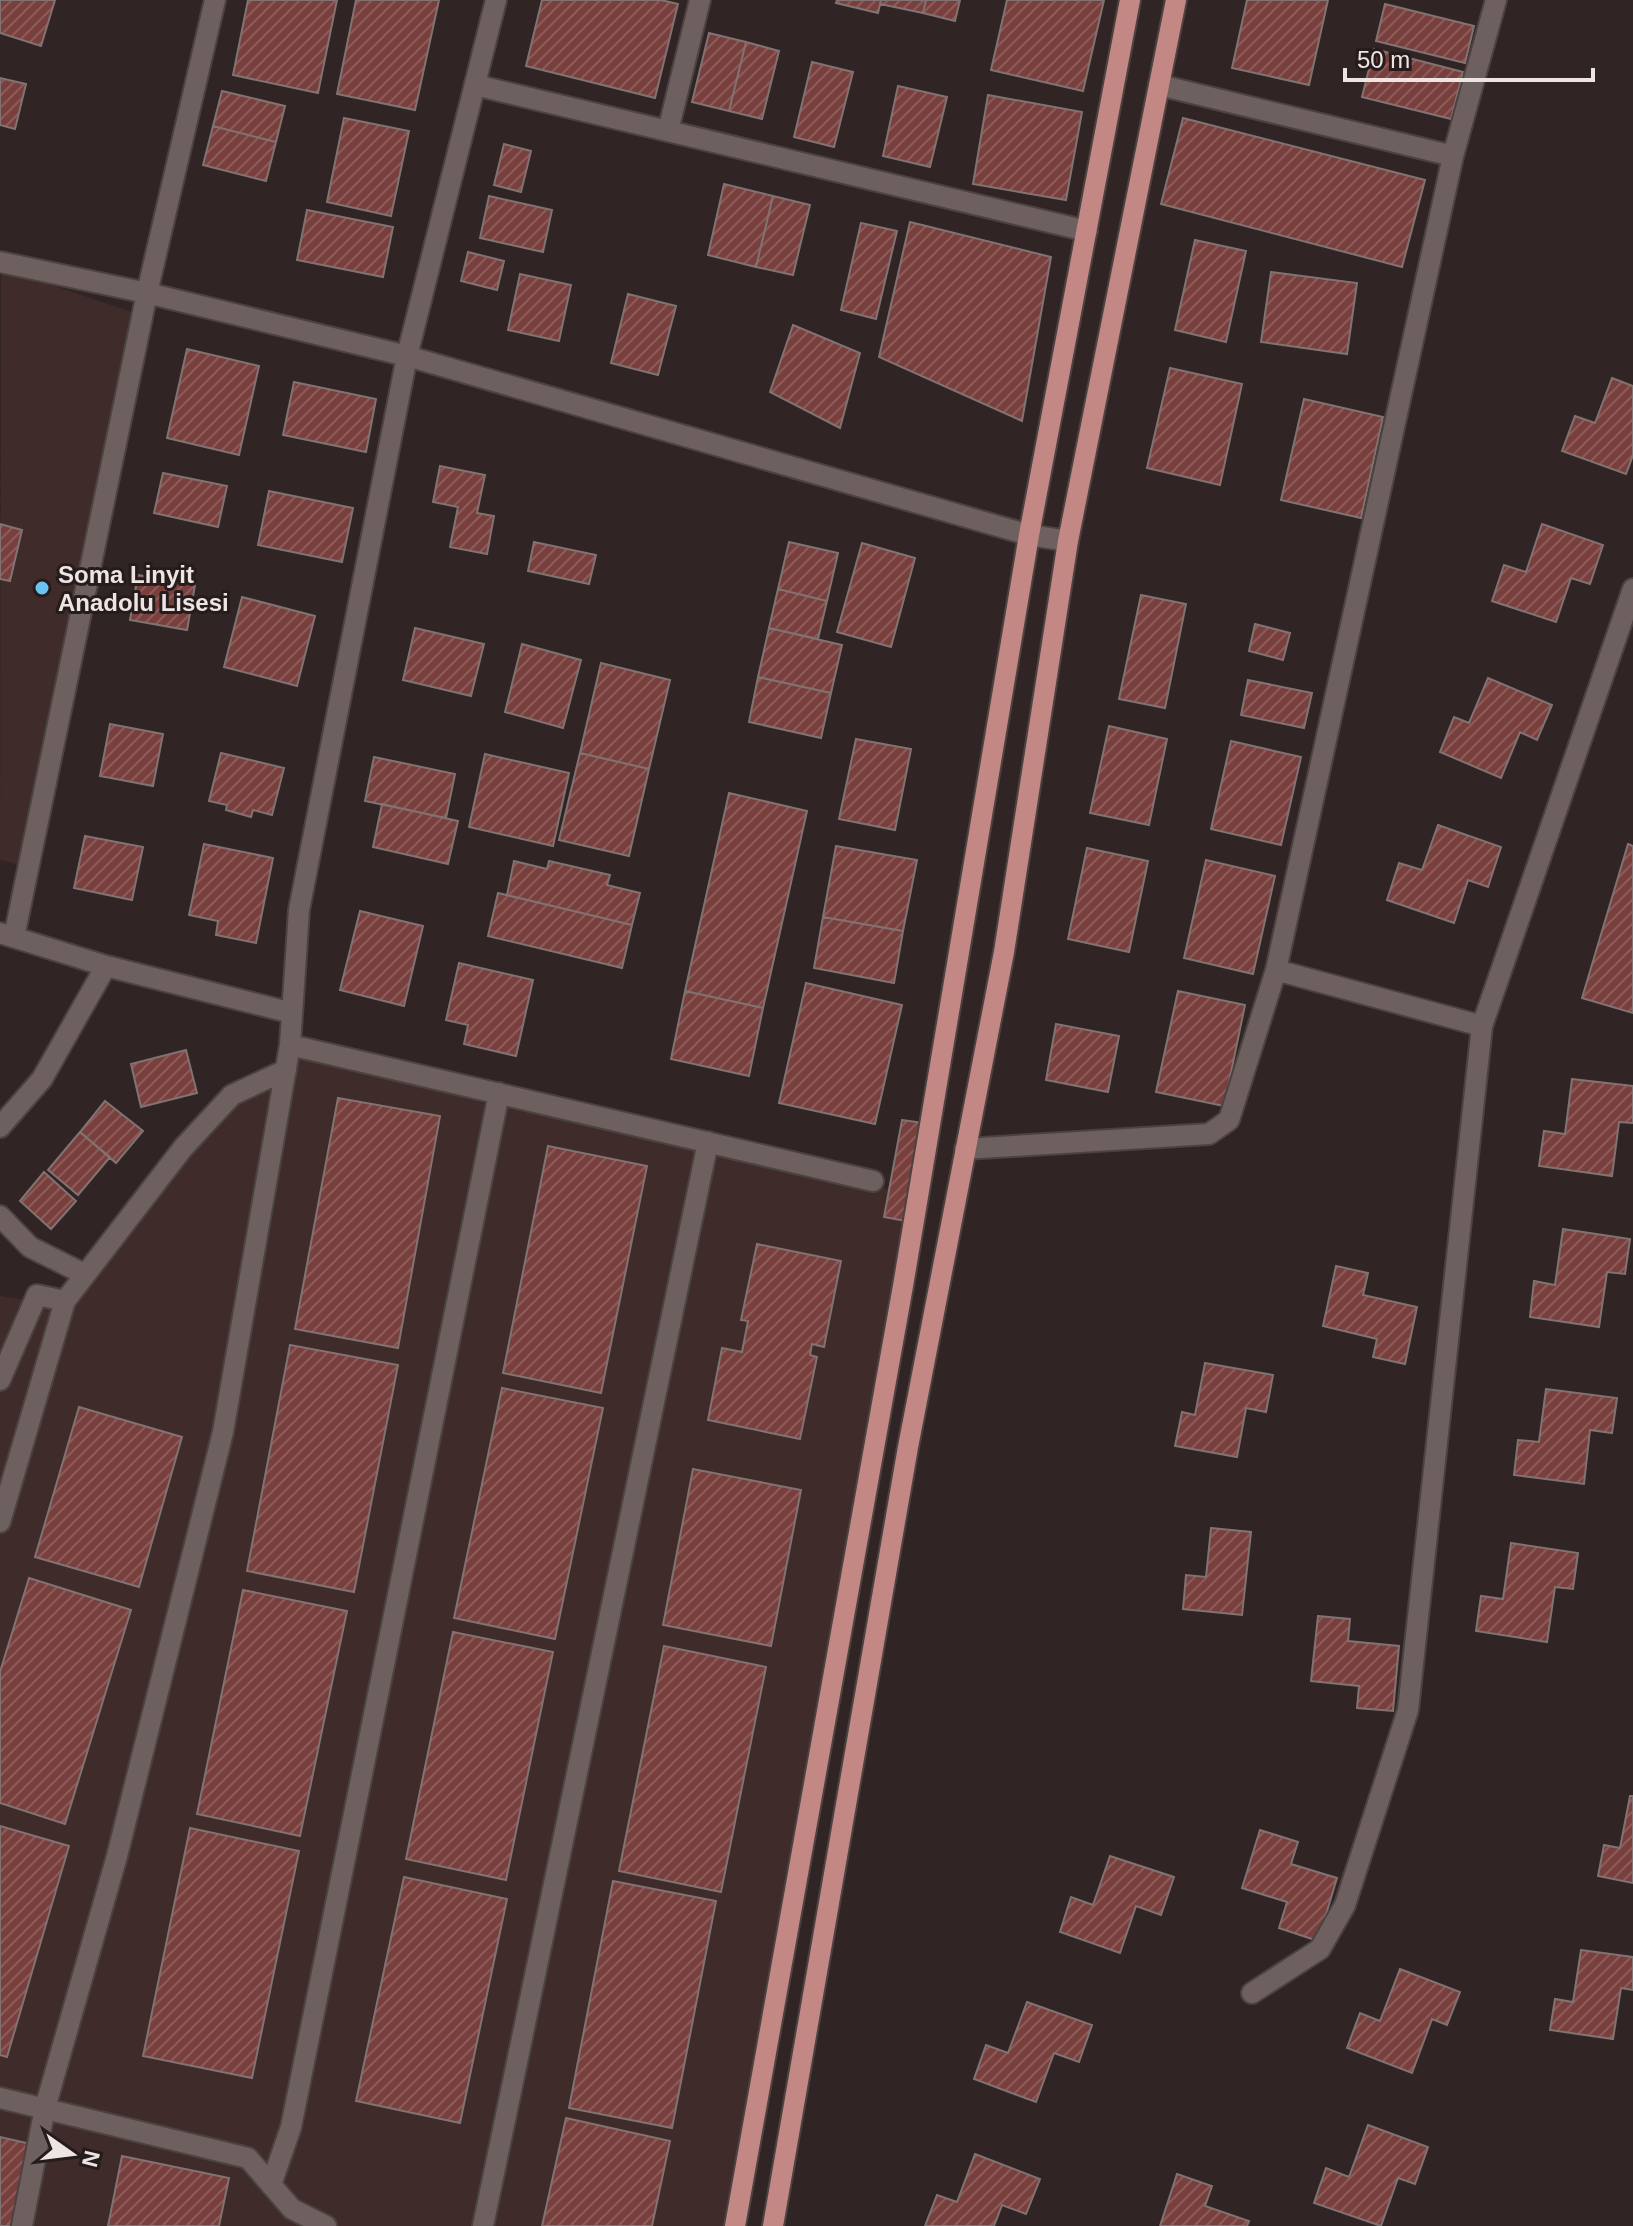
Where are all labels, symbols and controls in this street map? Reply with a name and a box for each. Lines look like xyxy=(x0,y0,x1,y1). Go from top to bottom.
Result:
scale bar xyxy=(1345,32,1593,82)
text: 50 m xyxy=(1357,46,1410,73)
place label: Soma Linyit Anadolu Lisesi xyxy=(58,561,229,616)
marker: Soma Linyit Anadolu Lisesi xyxy=(33,579,51,597)
north arrow xyxy=(32,2114,112,2194)
text: N xyxy=(77,2148,105,2169)

